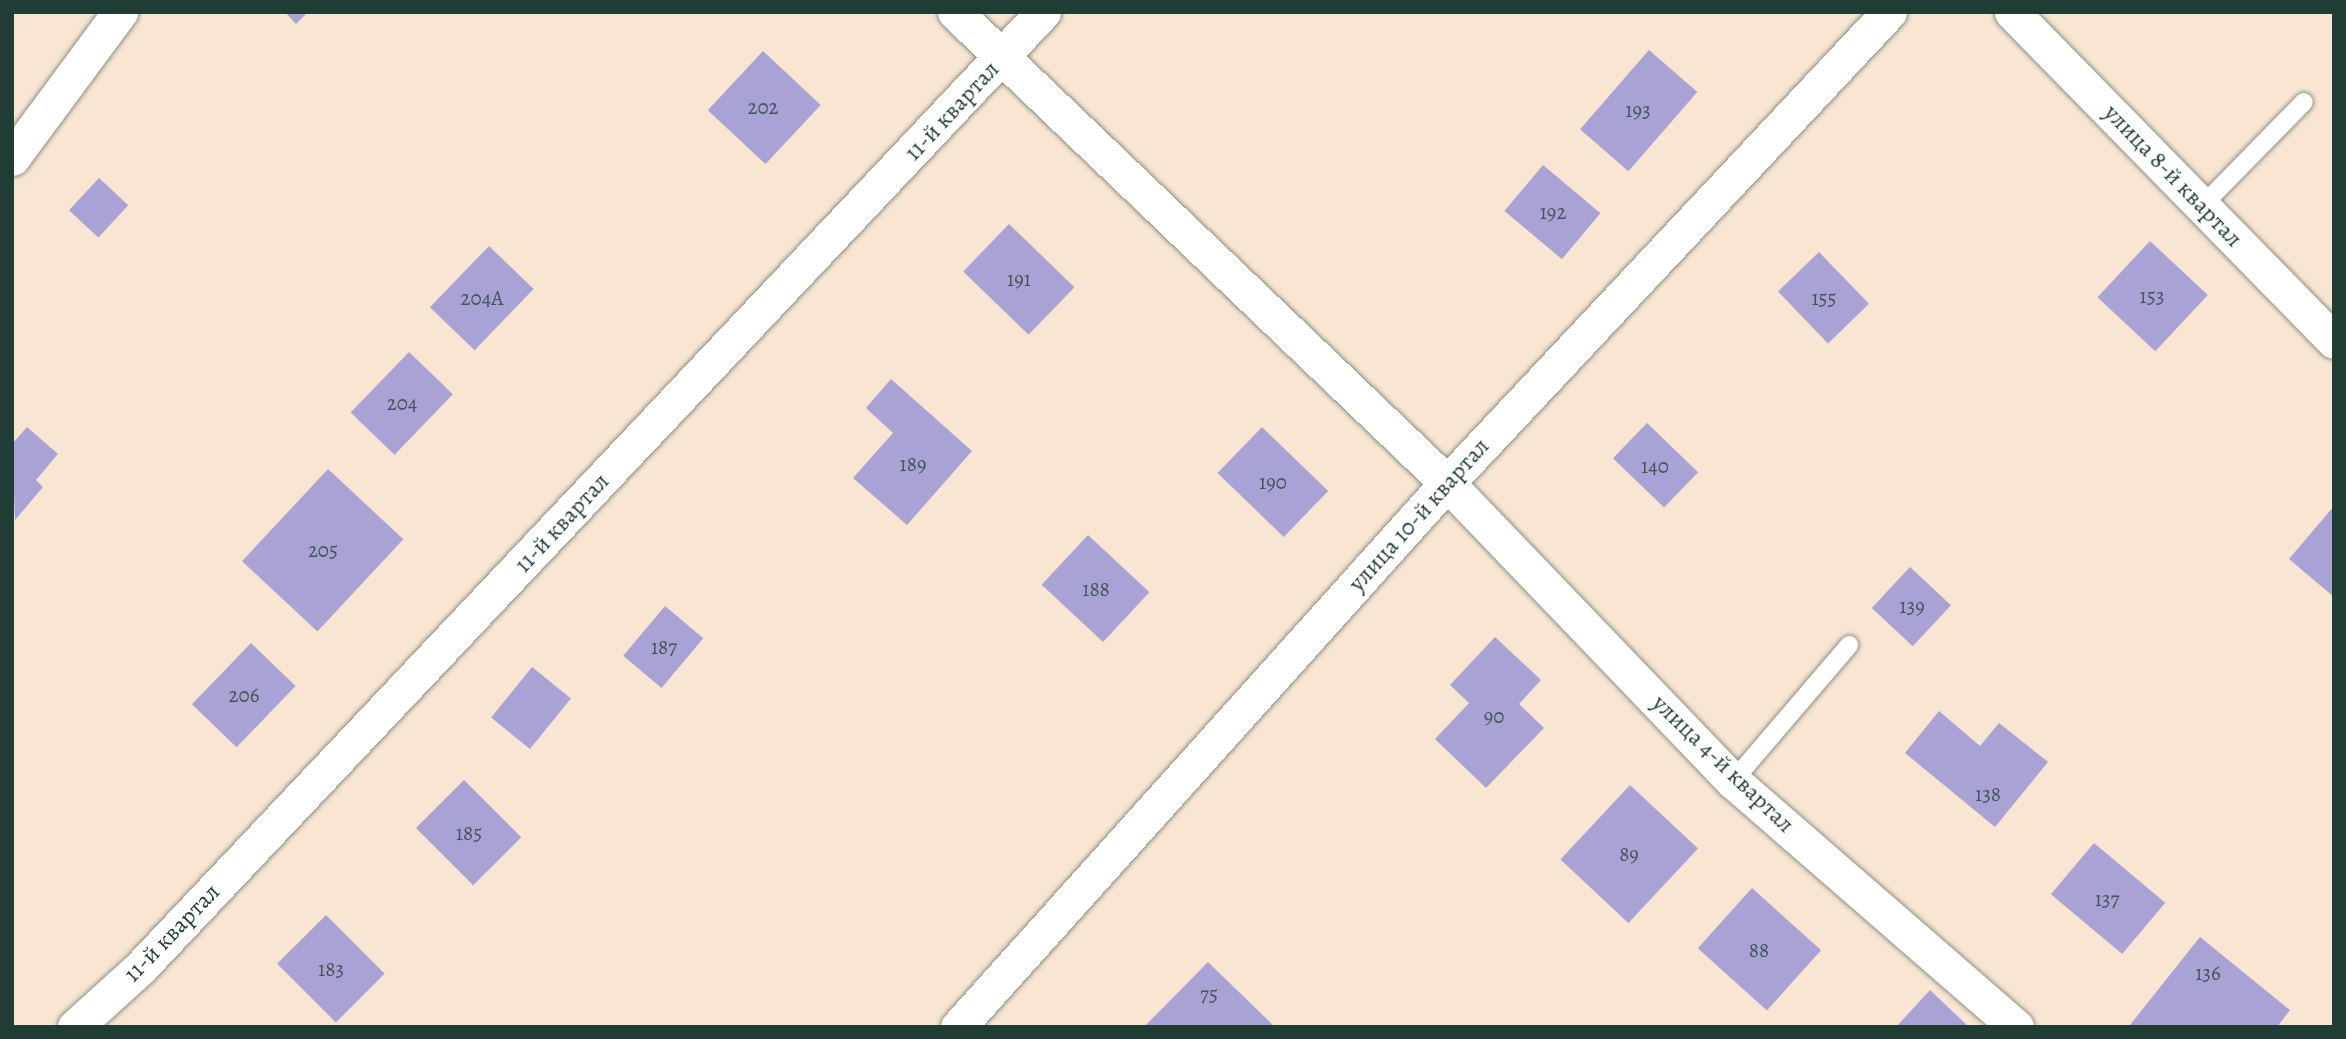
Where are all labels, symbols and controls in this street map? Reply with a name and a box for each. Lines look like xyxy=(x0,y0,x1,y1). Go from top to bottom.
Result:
street label: 11-й квартал xyxy=(899,55,1005,167)
house number: 202 xyxy=(747,94,779,120)
house number: 193 xyxy=(1625,97,1651,123)
street label: улица 8-й квартал xyxy=(2098,99,2248,253)
house number: 192 xyxy=(1540,199,1566,225)
house number: 191 xyxy=(1007,266,1031,292)
house number: 153 xyxy=(2140,283,2164,309)
house number: 204А xyxy=(461,285,503,311)
house number: 155 xyxy=(1811,285,1837,311)
house number: 204 xyxy=(387,390,417,416)
street label: улица 10-й квартал xyxy=(1343,432,1495,598)
house number: 189 xyxy=(900,451,926,477)
house number: 140 xyxy=(1641,453,1669,479)
street label: 11-й квартал xyxy=(509,467,615,579)
house number: 190 xyxy=(1259,469,1287,495)
house number: 205 xyxy=(308,537,338,563)
house number: 188 xyxy=(1082,576,1110,602)
house number: 139 xyxy=(1899,593,1925,619)
house number: 187 xyxy=(651,634,677,660)
house number: 206 xyxy=(229,682,259,708)
street label: улица 4-й квартал xyxy=(1646,689,1800,839)
house number: 90 xyxy=(1484,703,1504,729)
house number: 138 xyxy=(1975,781,2001,807)
house number: 185 xyxy=(456,820,482,846)
house number: 89 xyxy=(1619,841,1639,867)
street label: 11-й квартал xyxy=(118,878,226,988)
house number: 137 xyxy=(2095,886,2119,912)
house number: 88 xyxy=(1749,937,1769,963)
house number: 183 xyxy=(318,956,344,982)
house number: 136 xyxy=(2195,960,2221,986)
house number: 75 xyxy=(1200,981,1218,1007)

